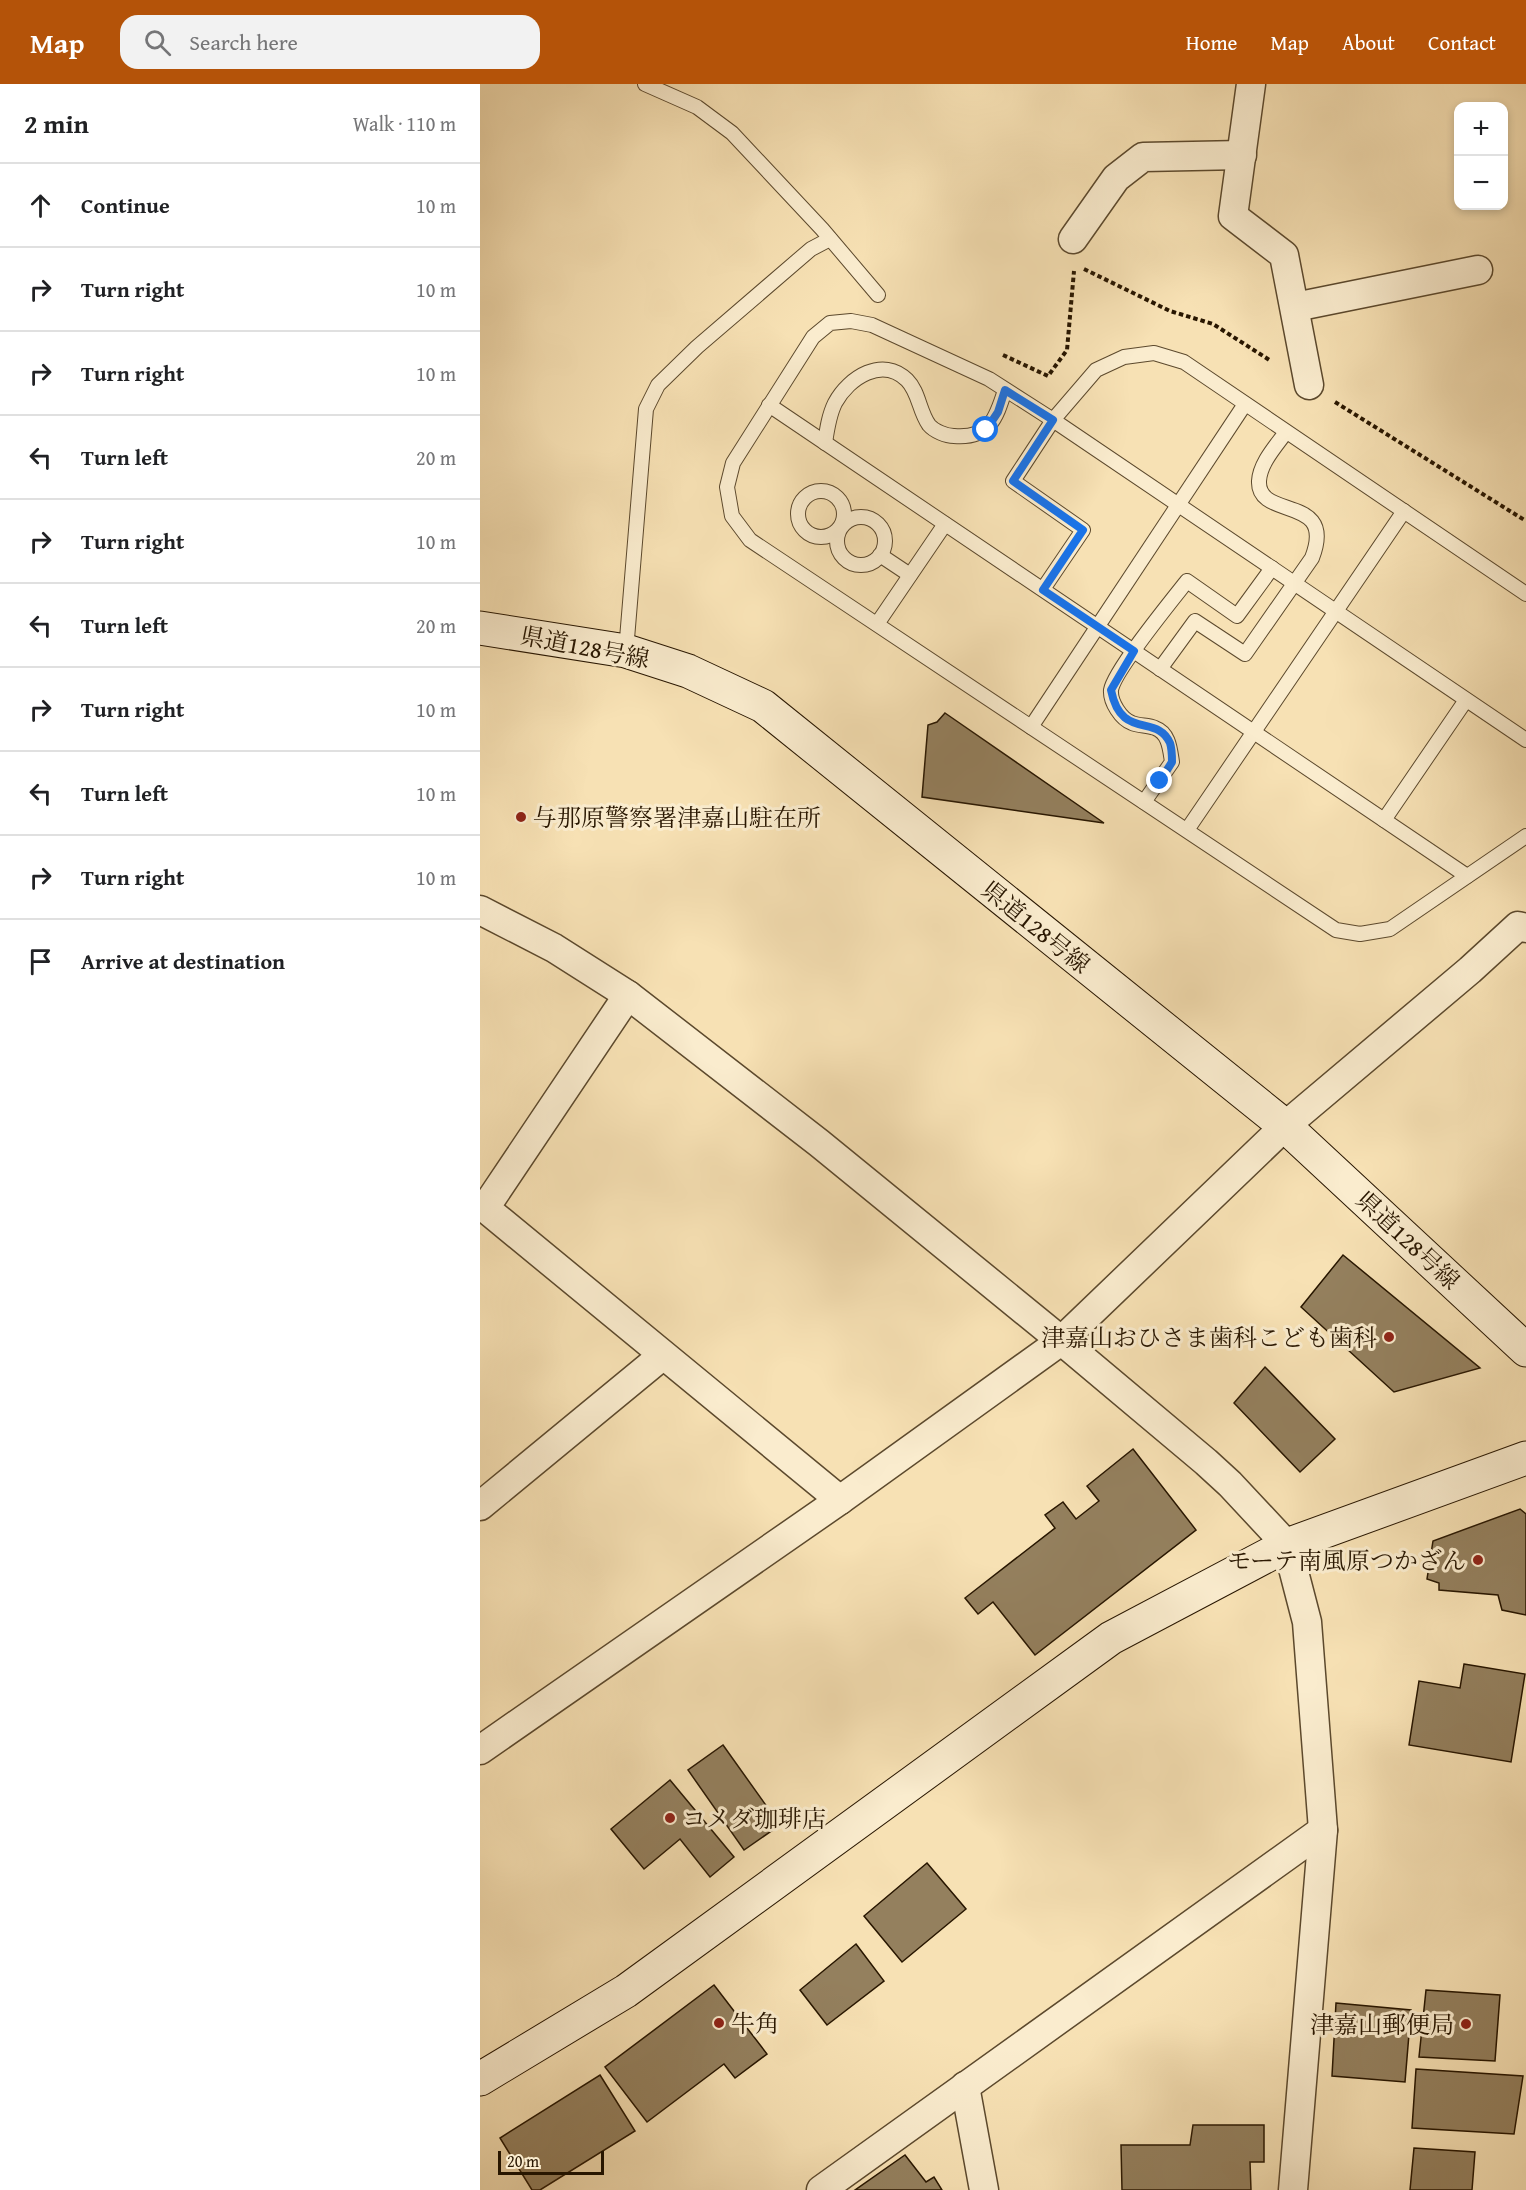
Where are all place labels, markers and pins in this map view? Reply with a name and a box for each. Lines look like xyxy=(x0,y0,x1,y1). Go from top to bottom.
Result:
place label: 与那原警察署津嘉山駐在所 xyxy=(533,800,821,835)
marker: 与那原警察署津嘉山駐在所 xyxy=(514,810,528,824)
place label: 津嘉山おひさま歯科こども歯科 xyxy=(1041,1320,1377,1355)
marker: 津嘉山おひさま歯科こども歯科 xyxy=(1382,1330,1396,1344)
place label: モーテ南風原つかざん xyxy=(1227,1543,1466,1578)
marker: モーテ南風原つかざん xyxy=(1471,1553,1485,1567)
place label: コメダ珈琲店 xyxy=(682,1801,826,1836)
marker: コメダ珈琲店 xyxy=(663,1811,677,1825)
place label: 牛角 xyxy=(731,2006,779,2041)
place label: 津嘉山郵便局 xyxy=(1310,2007,1454,2042)
marker: 牛角 xyxy=(712,2016,726,2030)
marker: 津嘉山郵便局 xyxy=(1459,2017,1473,2031)

